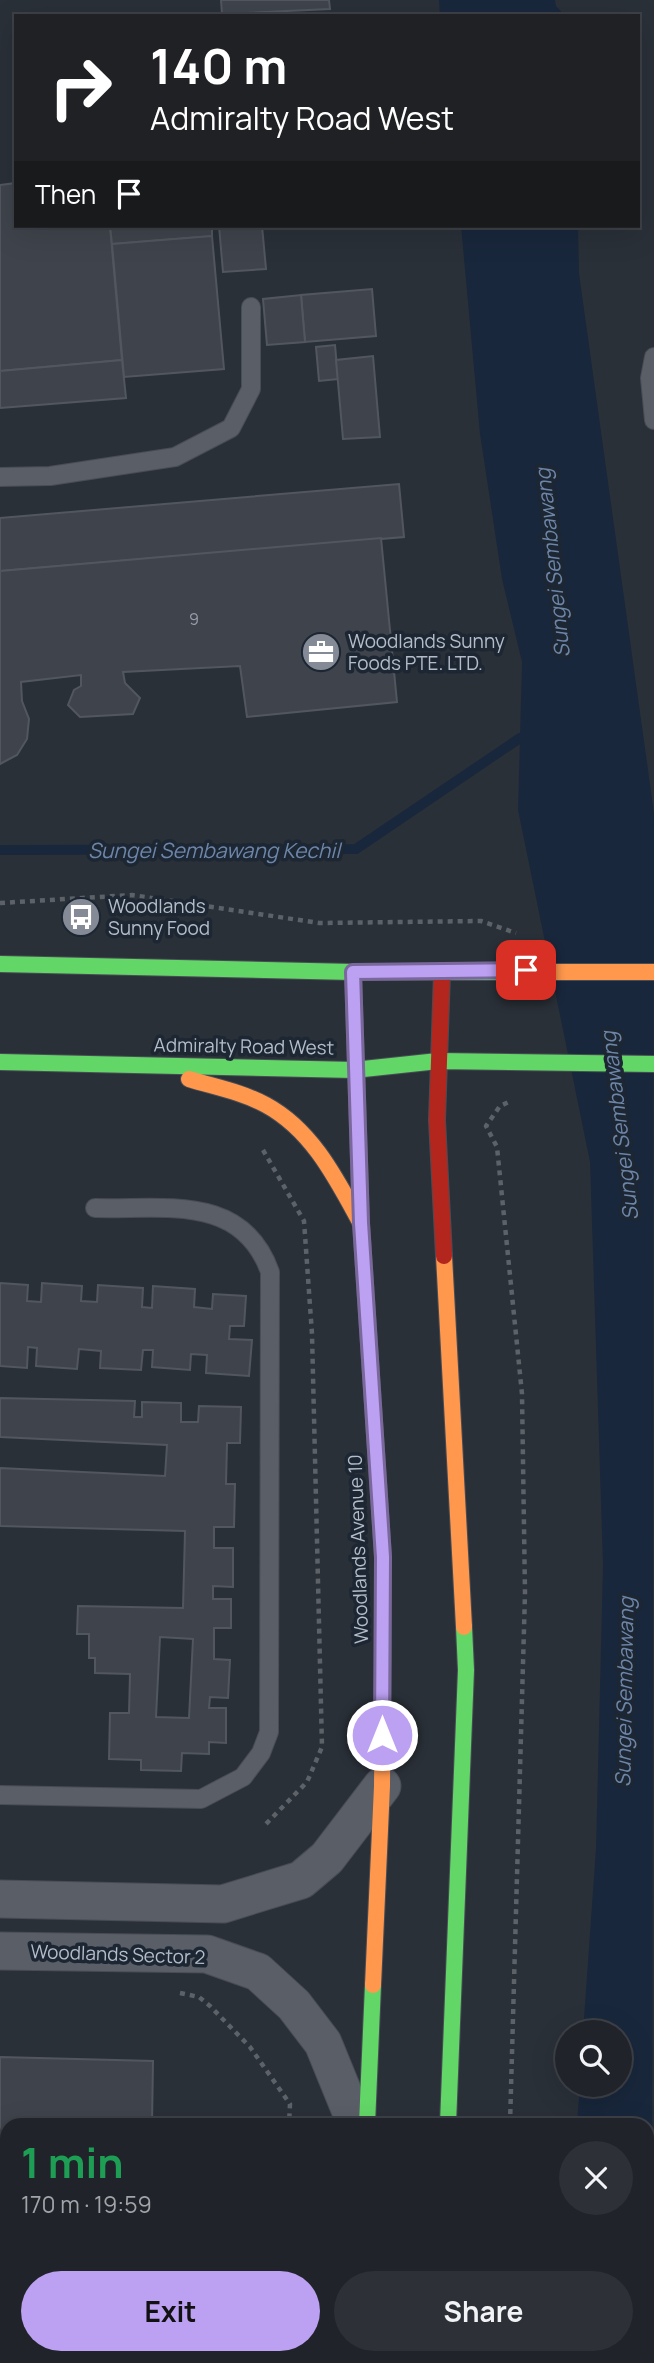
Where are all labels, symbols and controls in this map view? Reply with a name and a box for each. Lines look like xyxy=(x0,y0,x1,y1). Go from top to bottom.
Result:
text: 140 m xyxy=(150,32,287,99)
icon: right xyxy=(35,42,126,133)
text: Admiralty Road West xyxy=(150,96,454,140)
icon: arrive xyxy=(110,175,148,213)
text: Then xyxy=(35,176,96,212)
water label: Sungei Sembawang xyxy=(528,465,576,659)
house number: 9 xyxy=(189,608,199,630)
place label: Woodlands Sunny Foods PTE. LTD. xyxy=(348,628,505,676)
office icon: Woodlands Sunny Foods PTE. LTD. xyxy=(300,631,342,673)
water label: Sungei Sembawang Kechil xyxy=(88,836,343,864)
place label: Woodlands Sunny Food xyxy=(108,893,210,941)
bus stop icon: Woodlands Sunny Food xyxy=(60,896,102,938)
pin xyxy=(496,940,556,1000)
icon: arrive xyxy=(507,951,545,989)
water label: Sungei Sembawang xyxy=(593,1028,644,1222)
street label: Admiralty Road West xyxy=(153,1031,335,1061)
street label: Woodlands Avenue 10 xyxy=(342,1454,374,1644)
water label: Sungei Sembawang xyxy=(608,1595,640,1787)
position arrow xyxy=(345,1698,419,1772)
street label: Woodlands Sector 2 xyxy=(30,1938,206,1970)
map controls xyxy=(555,2020,632,2097)
button: search xyxy=(555,2020,632,2097)
text: 1 min xyxy=(21,2133,124,2191)
button: close xyxy=(559,2141,633,2215)
text: 170 m · 19:59 xyxy=(21,2188,152,2220)
button: Exit xyxy=(21,2271,320,2351)
button: Share xyxy=(334,2271,633,2351)

